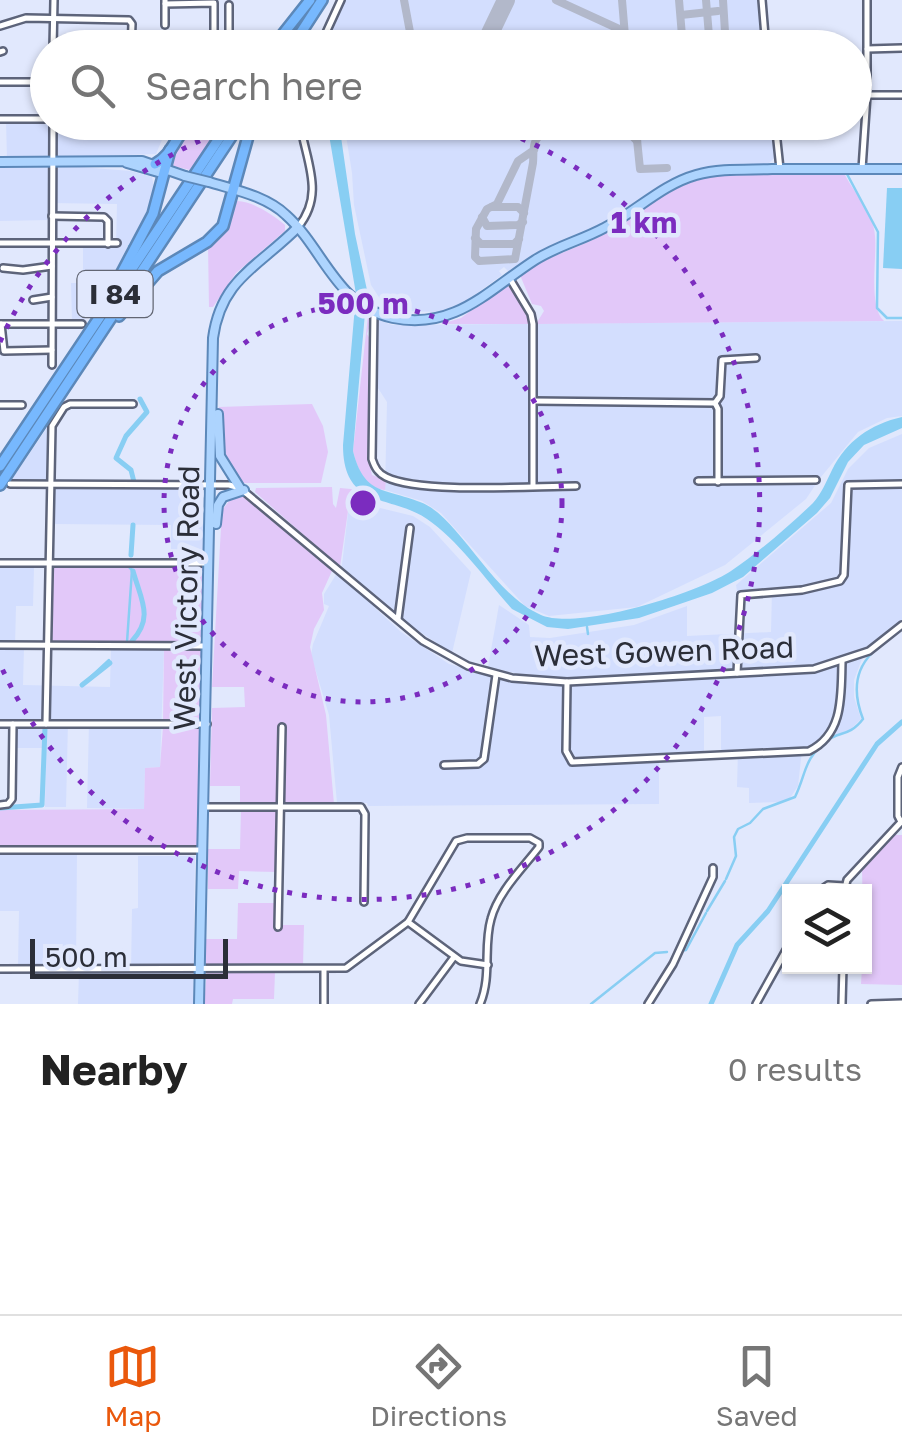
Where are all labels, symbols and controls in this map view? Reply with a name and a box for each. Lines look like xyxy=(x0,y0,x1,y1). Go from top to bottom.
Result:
search box xyxy=(30,30,872,140)
icon: search xyxy=(65,58,120,113)
text: Search here xyxy=(145,63,363,108)
text: 1 km xyxy=(611,204,677,240)
road number: I 84 xyxy=(78,271,152,317)
text: 500 m xyxy=(317,285,409,321)
street label: West Victory Road xyxy=(166,465,206,731)
centre of rings xyxy=(345,485,381,521)
street label: West Gowen Road xyxy=(533,628,795,674)
map controls xyxy=(782,884,872,974)
button: layers xyxy=(782,884,872,974)
scale bar xyxy=(30,934,228,978)
text: 500 m xyxy=(45,940,128,973)
text: Nearby xyxy=(40,1044,188,1094)
text: 0 results xyxy=(728,1050,862,1088)
tab: Map xyxy=(104,1339,162,1432)
tab: Directions xyxy=(370,1339,507,1432)
tab: Saved xyxy=(716,1339,798,1432)

